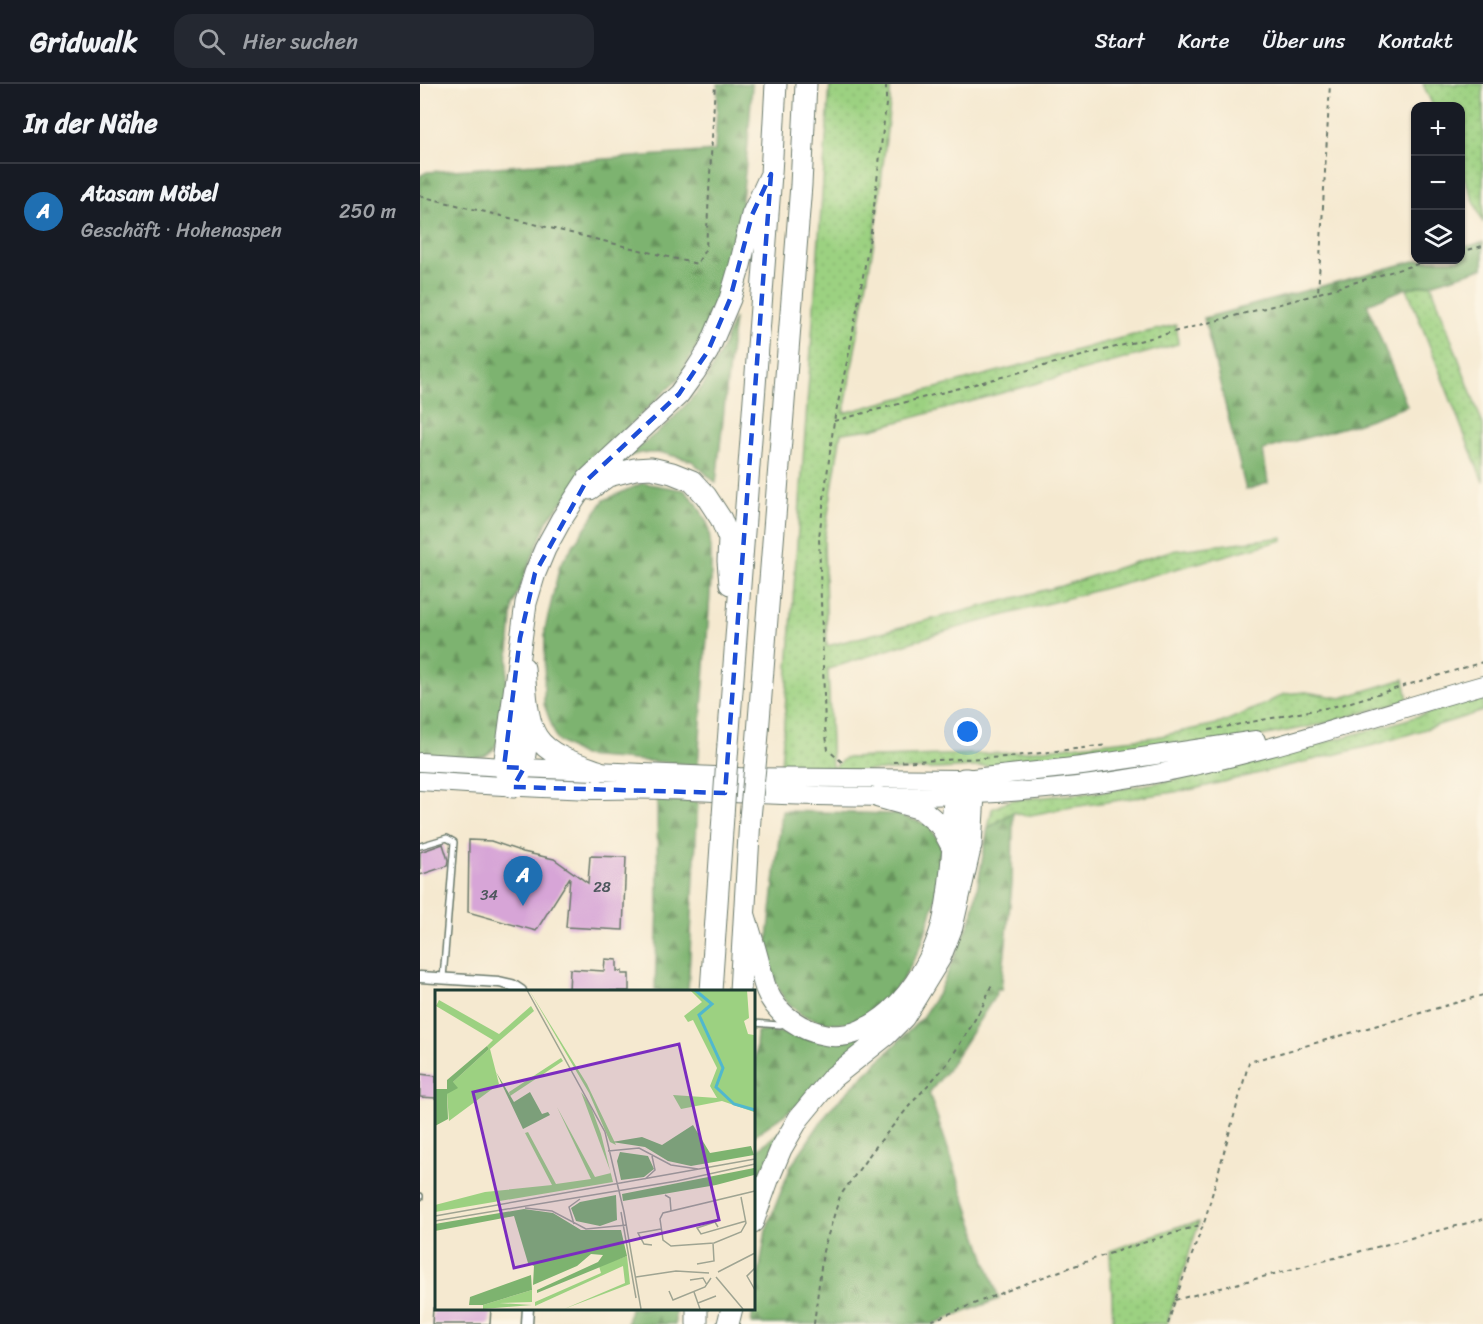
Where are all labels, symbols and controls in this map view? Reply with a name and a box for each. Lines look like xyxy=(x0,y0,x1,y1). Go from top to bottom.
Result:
search box xyxy=(174,14,594,68)
text: Gridwalk xyxy=(30,17,138,66)
text: Hier suchen xyxy=(243,22,358,61)
text: Start xyxy=(1095,22,1145,60)
text: Karte xyxy=(1178,22,1230,60)
text: Über uns xyxy=(1263,22,1345,60)
text: Kontakt xyxy=(1378,22,1453,60)
icon: search xyxy=(195,25,228,58)
text: In der Nähe xyxy=(24,100,158,146)
map controls xyxy=(1411,102,1465,264)
button: + xyxy=(1411,102,1465,156)
button: − xyxy=(1411,156,1465,210)
text: Atasam Möbel xyxy=(81,174,218,213)
text: A xyxy=(37,194,50,229)
text: 250 m xyxy=(339,194,396,229)
button: layers xyxy=(1411,210,1465,264)
text: Geschäft · Hohenaspen xyxy=(81,213,282,248)
your location xyxy=(953,717,982,746)
pin: A xyxy=(504,856,542,906)
house number: 28 xyxy=(593,874,611,900)
house number: 34 xyxy=(480,882,498,908)
inset map xyxy=(435,990,754,1309)

